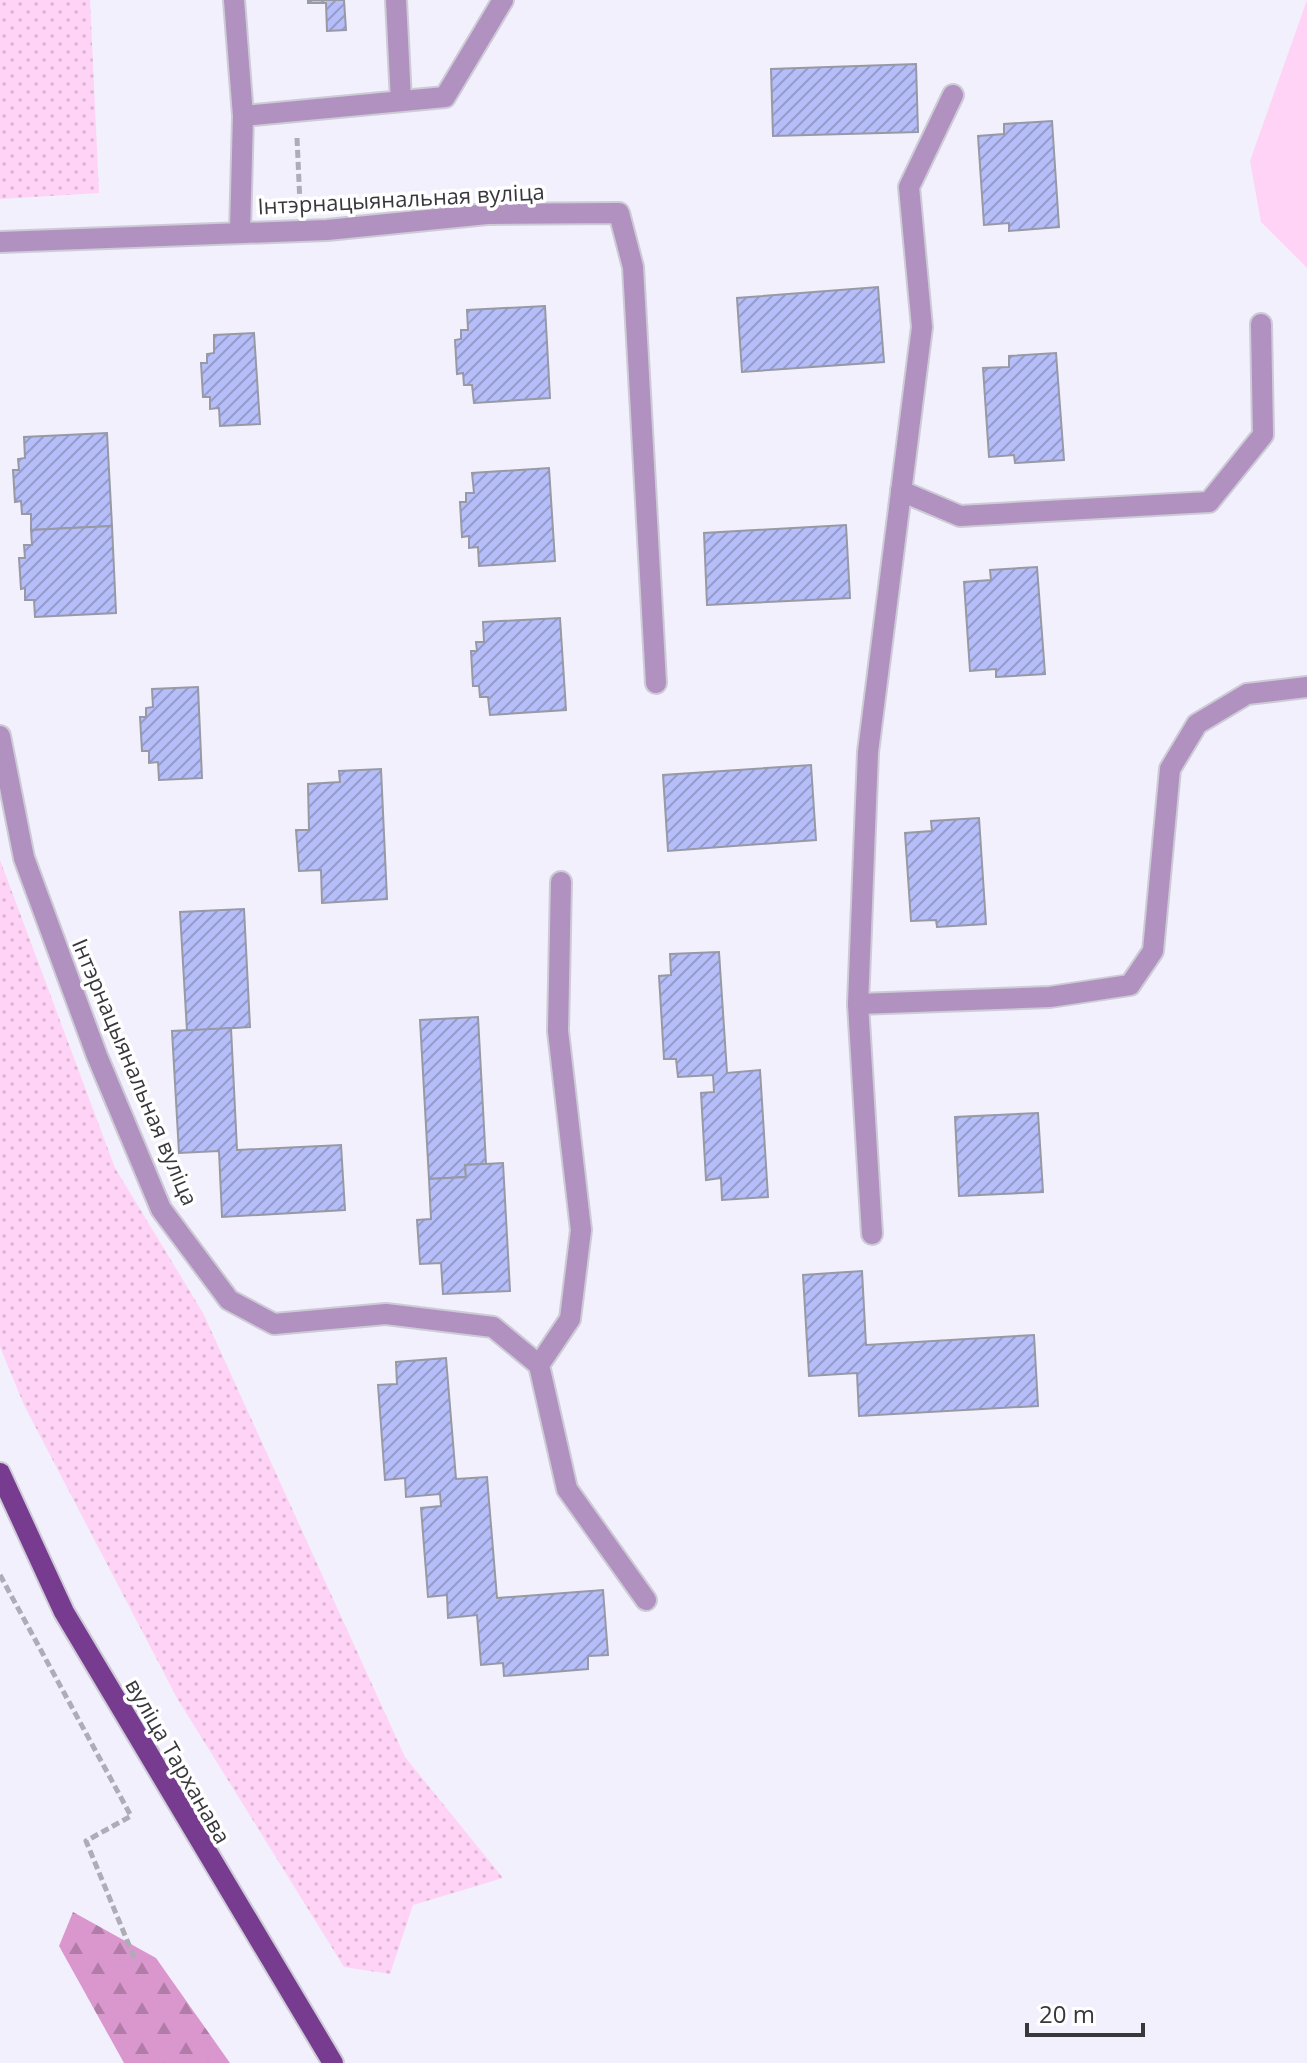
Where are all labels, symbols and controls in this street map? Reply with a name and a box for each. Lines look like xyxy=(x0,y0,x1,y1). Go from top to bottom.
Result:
street label: Інтэрнацыянальная вуліца xyxy=(257,176,545,220)
street label: Інтэрнацыянальная вуліца xyxy=(66,934,206,1210)
street label: вуліца Тарханава xyxy=(119,1672,238,1849)
scale bar xyxy=(1027,1987,1143,2037)
text: 20 m xyxy=(1039,1997,1095,2030)

